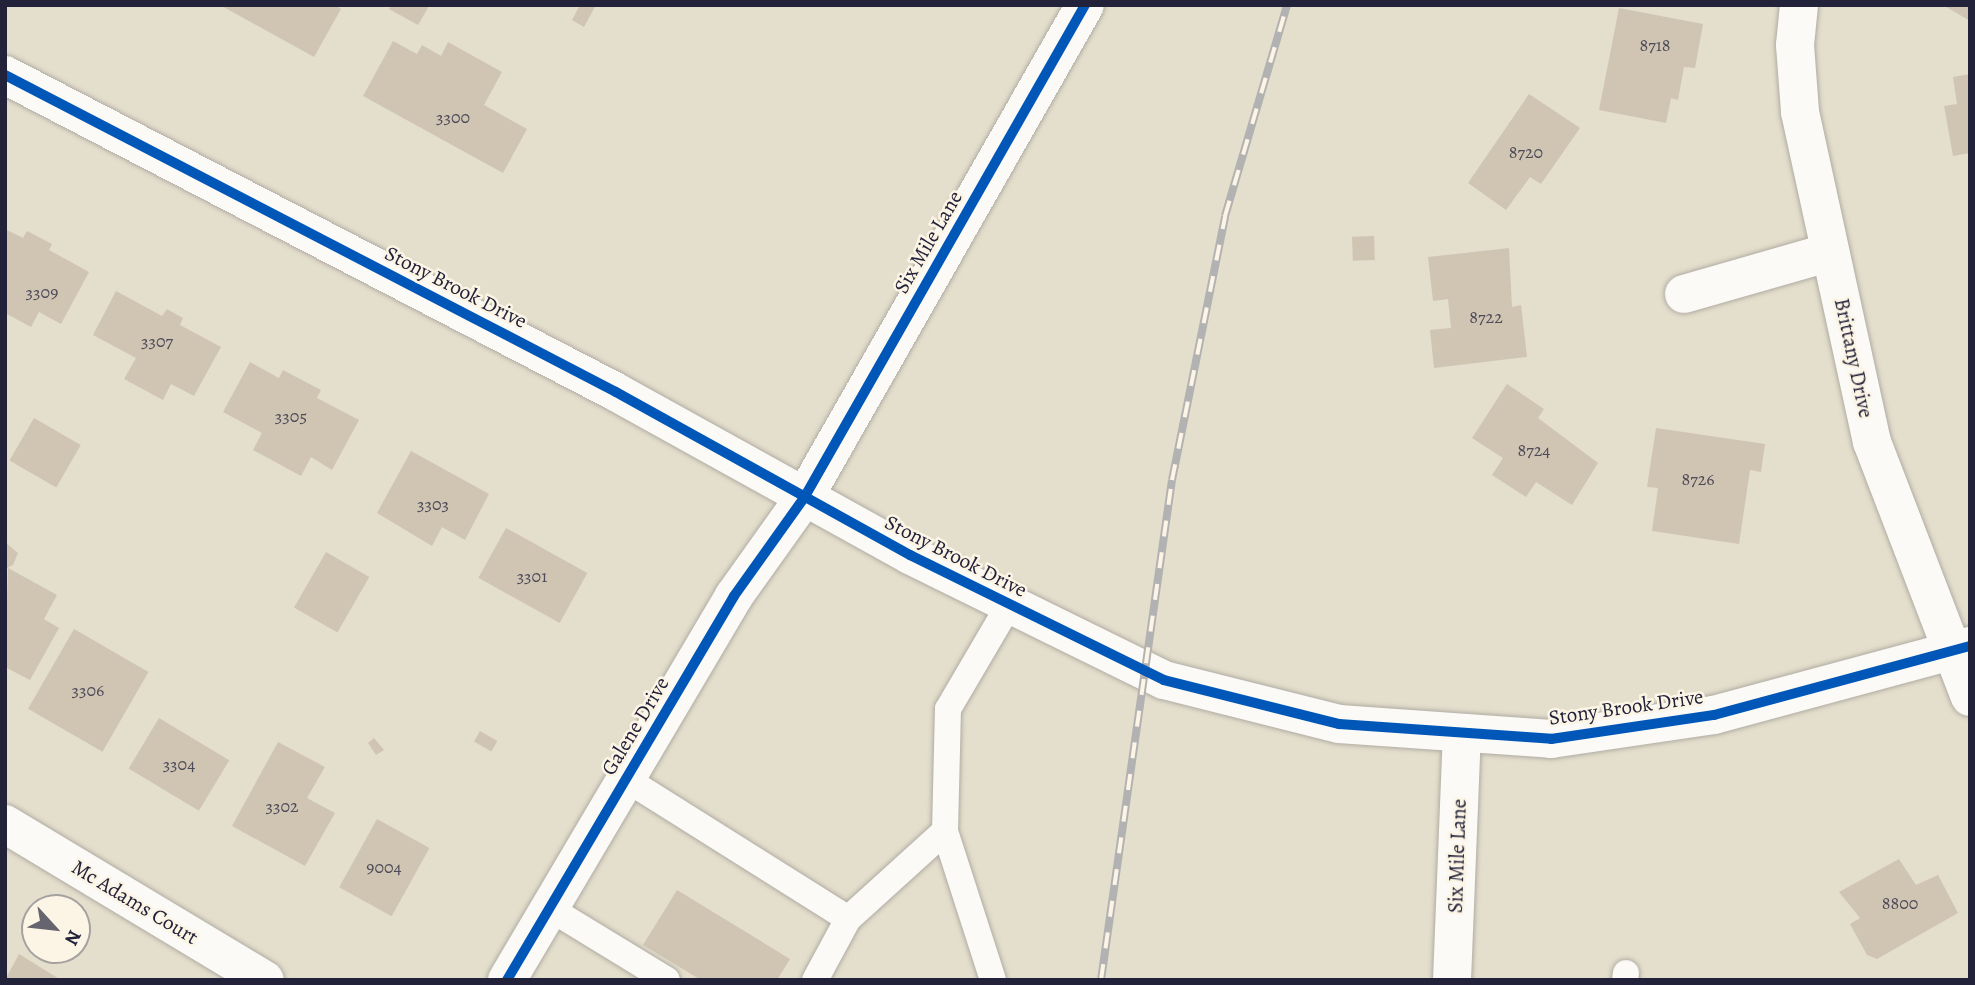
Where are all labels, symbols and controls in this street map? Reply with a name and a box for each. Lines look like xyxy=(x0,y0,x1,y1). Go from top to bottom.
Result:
house number: 8718 xyxy=(1639,34,1671,56)
house number: 3300 xyxy=(436,106,470,128)
house number: 8720 xyxy=(1509,141,1543,163)
street label: Six Mile Lane xyxy=(888,186,968,298)
street label: Stony Brook Drive xyxy=(381,240,531,334)
house number: 3309 xyxy=(26,281,58,303)
street label: Brittany Drive xyxy=(1829,296,1879,420)
house number: 8722 xyxy=(1469,306,1503,328)
house number: 3307 xyxy=(141,330,173,352)
house number: 3305 xyxy=(275,405,307,427)
house number: 8724 xyxy=(1518,439,1550,461)
house number: 8726 xyxy=(1681,468,1715,490)
house number: 3303 xyxy=(417,493,449,515)
street label: Stony Brook Drive xyxy=(881,509,1031,603)
house number: 3301 xyxy=(517,565,547,587)
street label: Galene Drive xyxy=(596,672,674,780)
house number: 3306 xyxy=(72,679,104,701)
street label: Stony Brook Drive xyxy=(1547,684,1705,730)
house number: 3304 xyxy=(163,753,195,775)
house number: 3302 xyxy=(265,795,299,817)
street label: Six Mile Lane xyxy=(1442,798,1472,914)
street label: Mc Adams Court xyxy=(67,854,203,950)
house number: 9004 xyxy=(366,856,402,878)
house number: 8800 xyxy=(1882,892,1918,914)
north arrow xyxy=(21,894,91,964)
text: N xyxy=(58,926,88,950)

